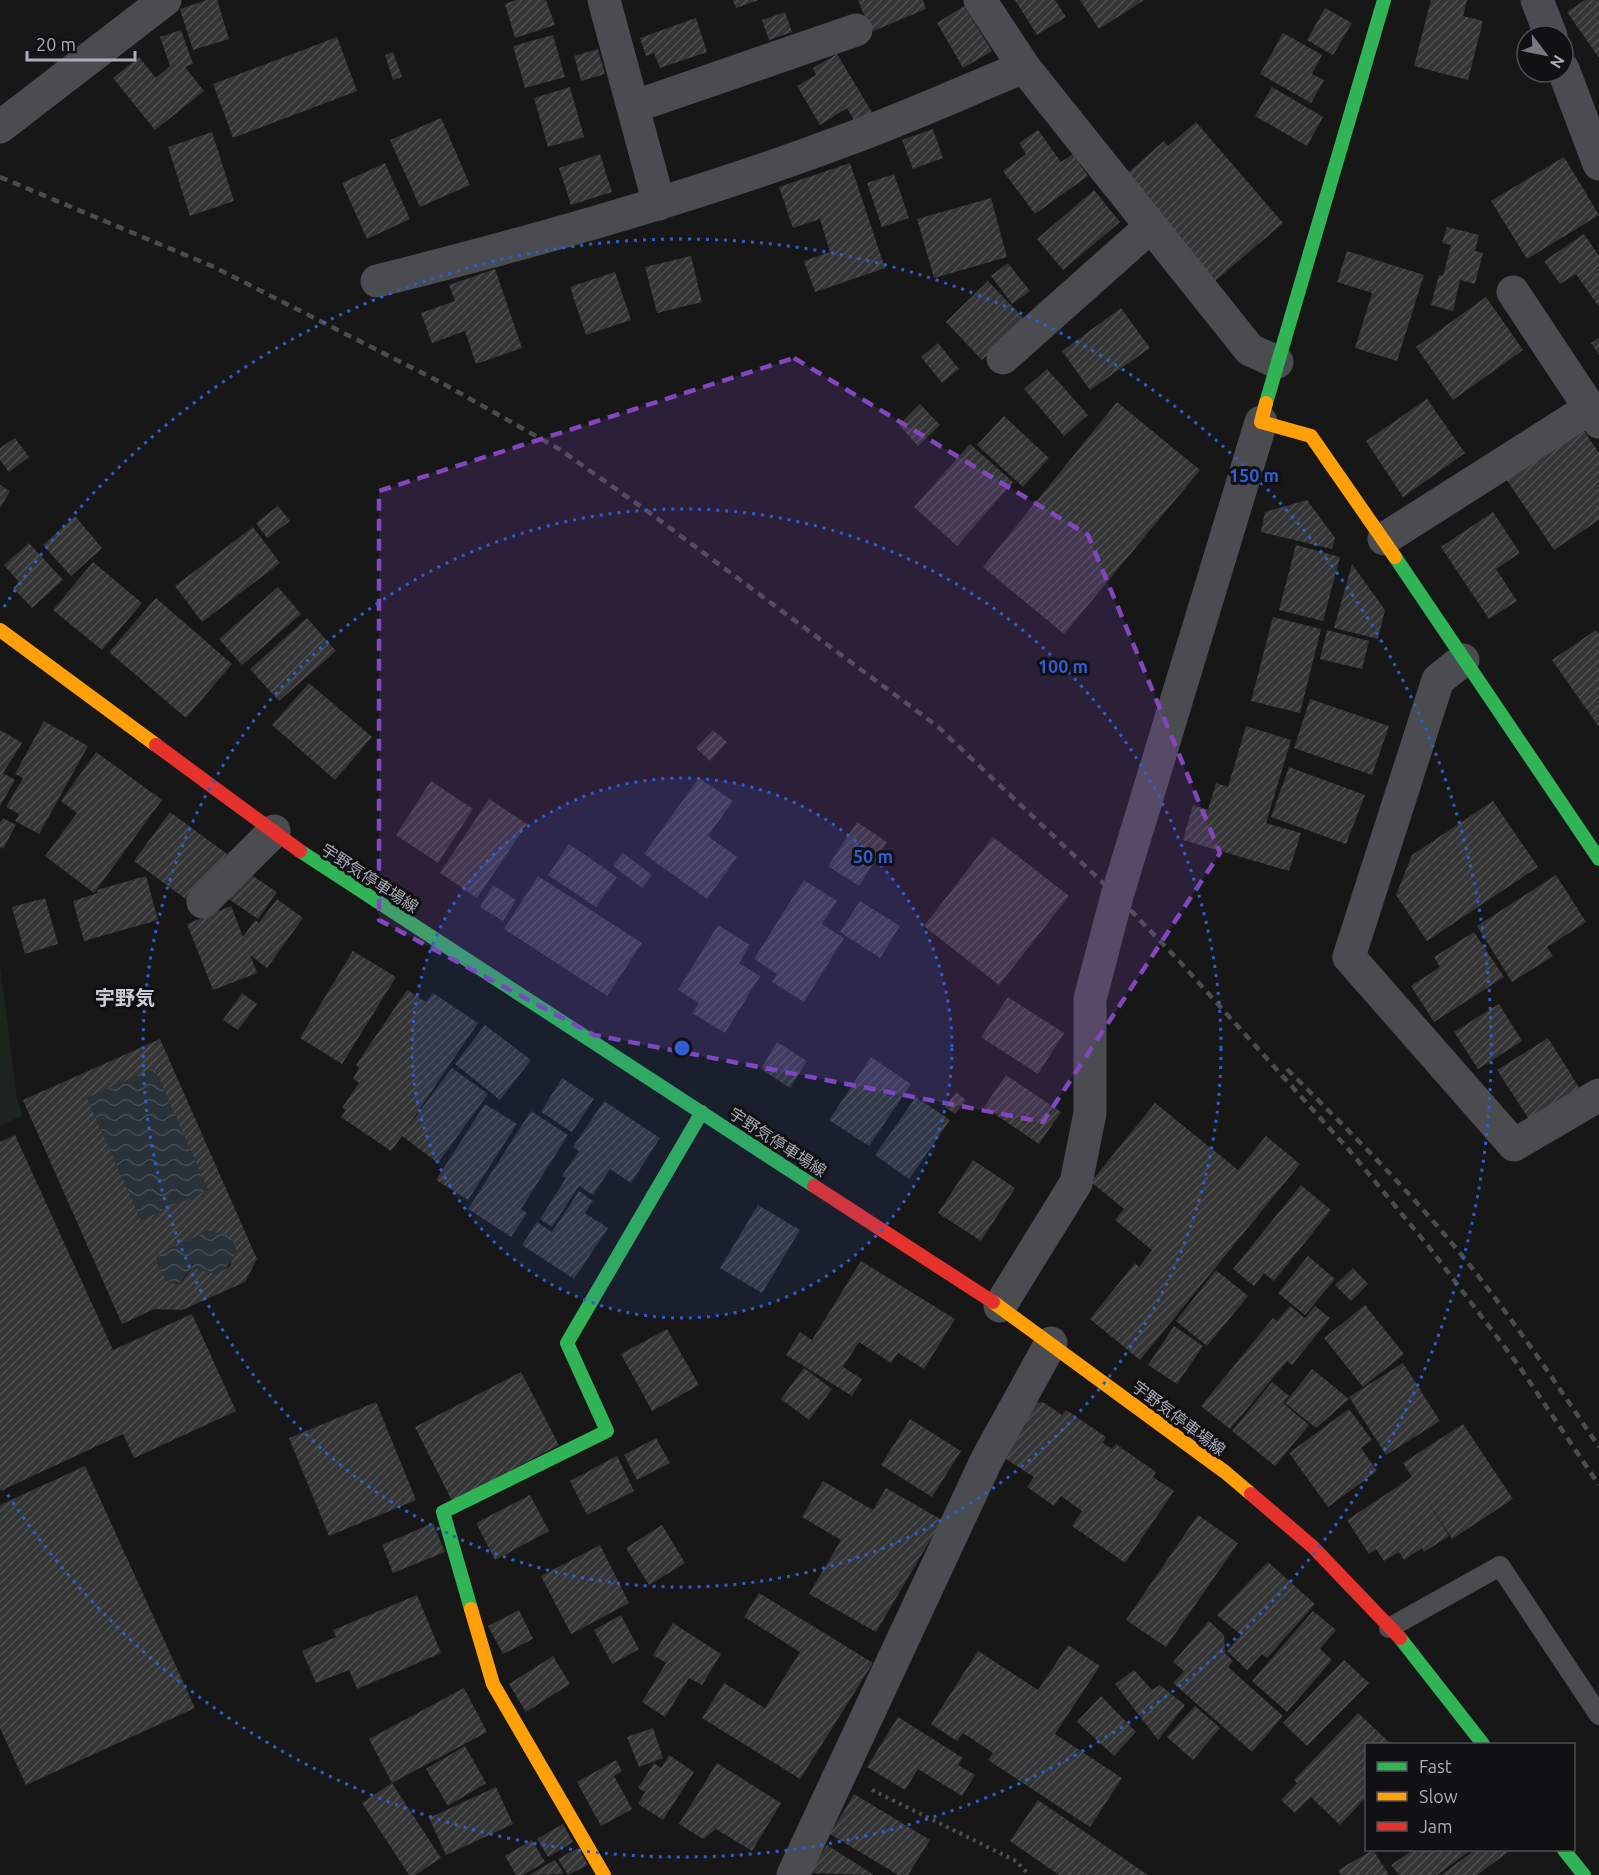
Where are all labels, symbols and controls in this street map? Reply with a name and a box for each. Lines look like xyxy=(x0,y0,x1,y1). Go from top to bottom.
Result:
scale bar xyxy=(27,24,135,62)
north arrow xyxy=(1515,24,1575,84)
text: 20 m xyxy=(36,34,76,54)
text: N xyxy=(1547,52,1569,72)
text: 150 m xyxy=(1229,465,1279,485)
text: 100 m xyxy=(1038,656,1088,676)
street label: 宇野気停車場線 xyxy=(318,840,422,916)
text: 50 m xyxy=(853,846,893,866)
district label: 宇野気 xyxy=(95,986,155,1009)
centre of rings xyxy=(672,1038,692,1058)
street label: 宇野気停車場線 xyxy=(726,1104,830,1180)
street label: 宇野気停車場線 xyxy=(1129,1377,1229,1459)
legend xyxy=(1365,1743,1575,1851)
text: Fast xyxy=(1419,1756,1452,1776)
text: Slow xyxy=(1419,1786,1458,1806)
text: Jam xyxy=(1419,1816,1453,1836)

